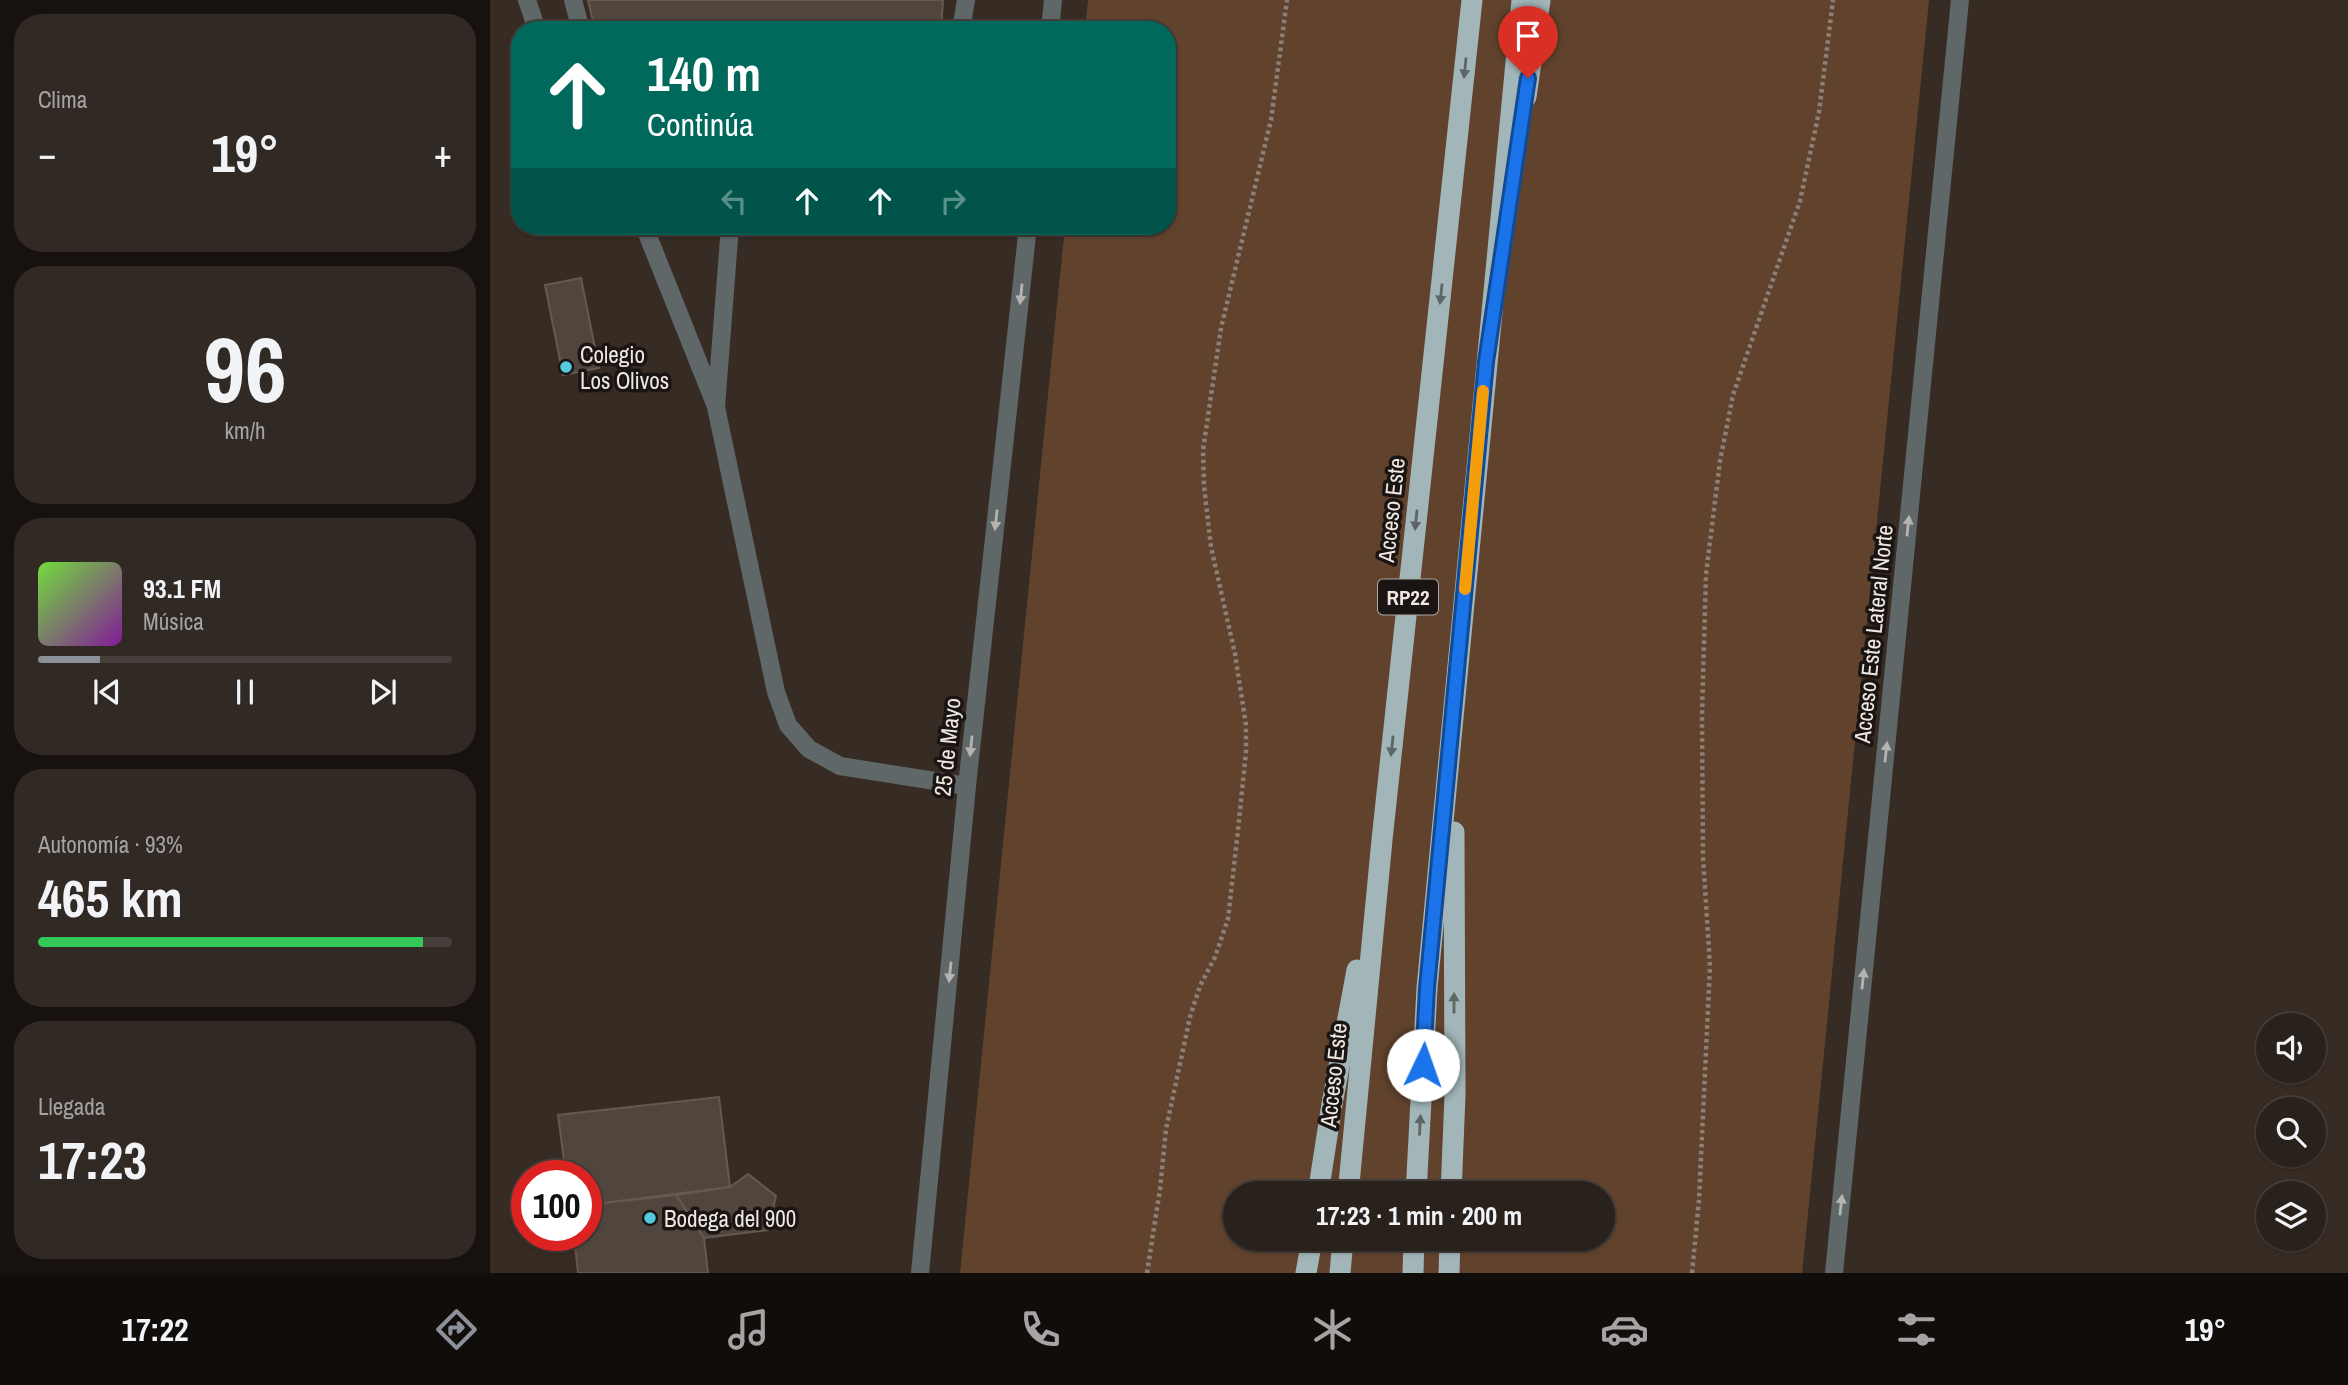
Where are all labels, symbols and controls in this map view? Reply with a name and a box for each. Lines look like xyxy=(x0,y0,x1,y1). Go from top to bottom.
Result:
pin xyxy=(1498,6,1558,78)
icon: arrive xyxy=(1509,17,1547,55)
text: 140 m xyxy=(647,40,761,106)
icon: ahead xyxy=(532,49,623,140)
one-way arrow xyxy=(1459,57,1470,79)
text: Clima xyxy=(38,84,87,115)
text: Continúa xyxy=(647,103,754,146)
text: 19° xyxy=(211,118,279,188)
text: − xyxy=(38,128,56,179)
text: + xyxy=(434,128,452,179)
icon: left xyxy=(715,182,753,220)
icon: ahead xyxy=(788,182,826,220)
icon: ahead xyxy=(861,182,899,220)
icon: right xyxy=(934,182,972,220)
one-way arrow xyxy=(1015,283,1026,305)
one-way arrow xyxy=(1435,283,1446,305)
text: 96 xyxy=(204,308,287,430)
place label: Colegio Los Olivos xyxy=(580,339,669,396)
marker: Colegio Los Olivos xyxy=(558,359,574,375)
text: km/h xyxy=(225,415,265,446)
street label: Acceso Este xyxy=(1370,456,1412,565)
one-way arrow xyxy=(990,509,1001,531)
one-way arrow xyxy=(1411,509,1422,531)
one-way arrow xyxy=(1903,515,1914,537)
street label: Acceso Este Lateral Norte xyxy=(1846,523,1900,746)
text: 93.1 FM xyxy=(143,571,221,606)
road number: RP22 xyxy=(1378,580,1438,614)
text: Música xyxy=(143,606,204,637)
icon: previous xyxy=(88,673,126,711)
icon: pause xyxy=(226,673,264,711)
icon: next xyxy=(364,673,402,711)
street label: 25 de Mayo xyxy=(926,696,968,798)
one-way arrow xyxy=(965,735,976,757)
one-way arrow xyxy=(1386,736,1397,758)
one-way arrow xyxy=(1880,741,1891,763)
text: Autonomía · 93% xyxy=(38,829,183,860)
text: 465 km xyxy=(38,863,183,933)
one-way arrow xyxy=(944,962,955,984)
one-way arrow xyxy=(1858,967,1869,989)
one-way arrow xyxy=(1448,992,1460,1014)
map controls xyxy=(2256,1013,2326,1251)
button: sound xyxy=(2256,1013,2326,1083)
street label: Acceso Este xyxy=(1312,1021,1354,1130)
position arrow xyxy=(1386,1028,1460,1102)
text: Llegada xyxy=(38,1091,105,1122)
button: search xyxy=(2256,1097,2326,1167)
one-way arrow xyxy=(1414,1114,1425,1136)
text: 17:23 xyxy=(38,1125,147,1195)
speed limit sign: 100 xyxy=(511,1160,602,1251)
button: layers xyxy=(2256,1181,2326,1251)
one-way arrow xyxy=(1836,1194,1847,1216)
text: 17:23 · 1 min · 200 m xyxy=(1316,1198,1522,1233)
place label: Bodega del 900 xyxy=(664,1203,796,1234)
marker: Bodega del 900 xyxy=(642,1210,658,1226)
icon: directions xyxy=(432,1305,481,1354)
icon: music xyxy=(724,1305,773,1354)
icon: phone xyxy=(1016,1305,1065,1354)
icon: climate xyxy=(1308,1305,1357,1354)
icon: car xyxy=(1600,1305,1649,1354)
icon: filters xyxy=(1892,1305,1941,1354)
text: 17:22 xyxy=(122,1308,189,1351)
text: 19° xyxy=(2184,1308,2226,1351)

